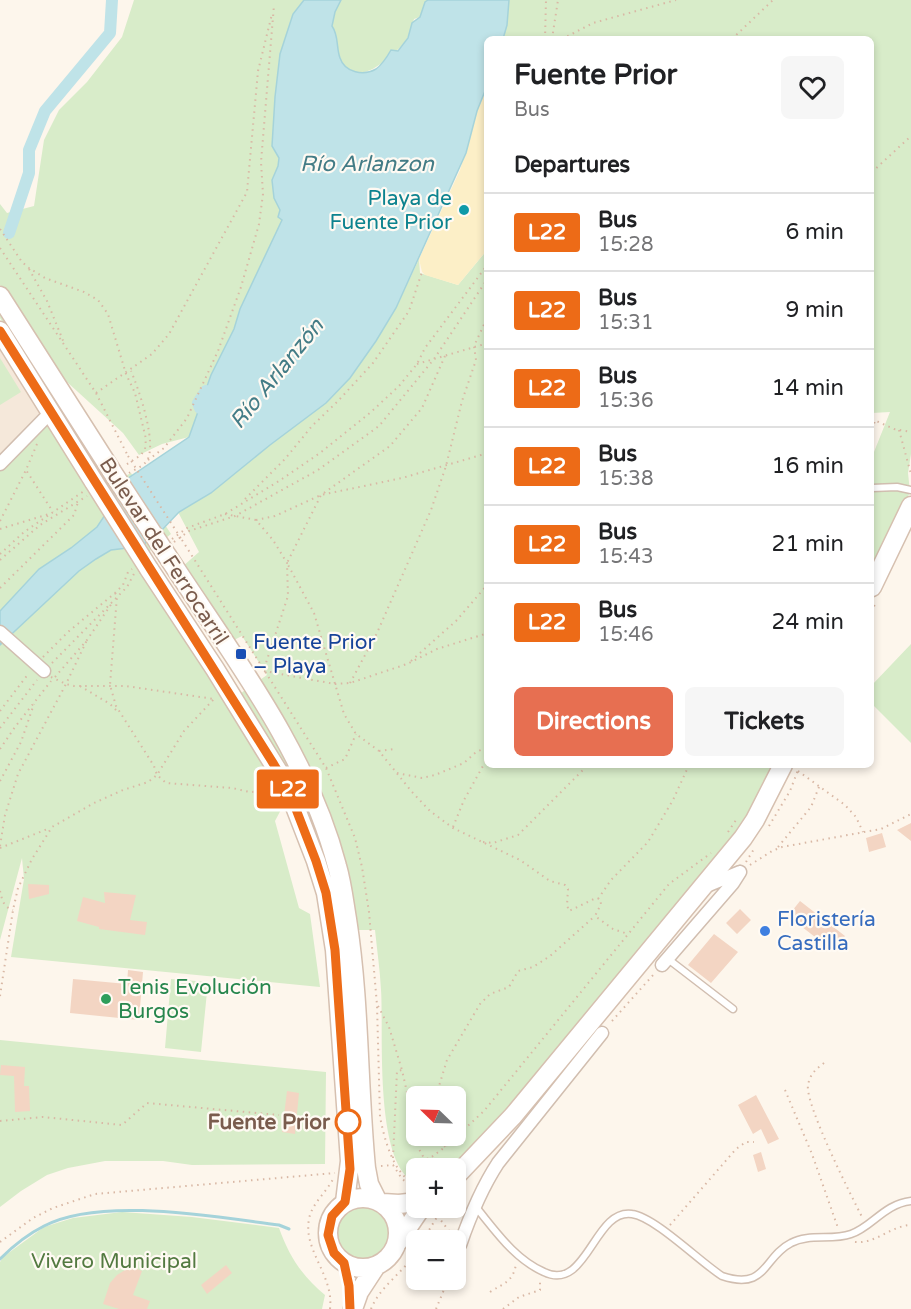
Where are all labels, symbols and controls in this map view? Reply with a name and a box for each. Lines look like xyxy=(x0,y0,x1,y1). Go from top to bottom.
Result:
button: heart xyxy=(781,56,844,119)
text: Fuente Prior xyxy=(514,58,677,92)
text: Bus xyxy=(514,98,550,122)
water label: Río Arlanzon xyxy=(300,151,435,177)
text: Departures xyxy=(514,152,630,178)
place label: Playa de Fuente Prior xyxy=(330,186,452,235)
marker: Playa de Fuente Prior xyxy=(457,203,471,217)
text: Bus xyxy=(598,207,637,233)
text: 6 min xyxy=(785,219,844,245)
text: L22 xyxy=(528,220,566,245)
text: 15:28 xyxy=(598,233,653,257)
text: Bus xyxy=(598,285,637,311)
text: 9 min xyxy=(785,297,844,323)
text: L22 xyxy=(528,298,566,323)
text: 15:31 xyxy=(598,311,653,335)
water label: Río Arlanzón xyxy=(225,313,329,434)
text: Bus xyxy=(598,363,637,389)
text: 14 min xyxy=(772,375,844,401)
text: L22 xyxy=(528,376,566,401)
text: 15:36 xyxy=(598,389,653,413)
text: Bus xyxy=(598,441,637,467)
street label: Bulevar del Ferrocarril xyxy=(94,453,233,650)
text: 16 min xyxy=(772,453,844,479)
text: L22 xyxy=(528,454,566,479)
text: 15:38 xyxy=(598,467,653,491)
text: Bus xyxy=(598,519,637,545)
text: 21 min xyxy=(772,531,844,557)
text: L22 xyxy=(528,532,566,557)
text: 15:43 xyxy=(598,545,653,569)
text: Bus xyxy=(598,597,637,623)
text: 24 min xyxy=(772,609,844,635)
text: L22 xyxy=(528,610,566,635)
text: 15:46 xyxy=(598,623,653,647)
place label: Fuente Prior – Playa xyxy=(253,630,376,679)
marker: Fuente Prior – Playa xyxy=(234,647,248,661)
button: Directions xyxy=(514,687,673,756)
button: Tickets xyxy=(685,687,844,756)
line badge: L22 xyxy=(254,770,322,808)
text: L22 xyxy=(269,777,307,802)
place label: Floristería Castilla xyxy=(777,907,876,956)
marker: Floristería Castilla xyxy=(758,924,772,938)
place label: Tenis Evolución Burgos xyxy=(118,975,272,1024)
marker: Tenis Evolución Burgos xyxy=(99,992,113,1006)
north arrow xyxy=(406,1086,466,1146)
map controls xyxy=(406,1086,466,1290)
marker: Fuente Prior xyxy=(335,1109,361,1135)
place label: Fuente Prior xyxy=(208,1110,331,1135)
button: + xyxy=(406,1158,466,1218)
button: − xyxy=(406,1230,466,1290)
park label: Vivero Municipal xyxy=(31,1249,197,1274)

